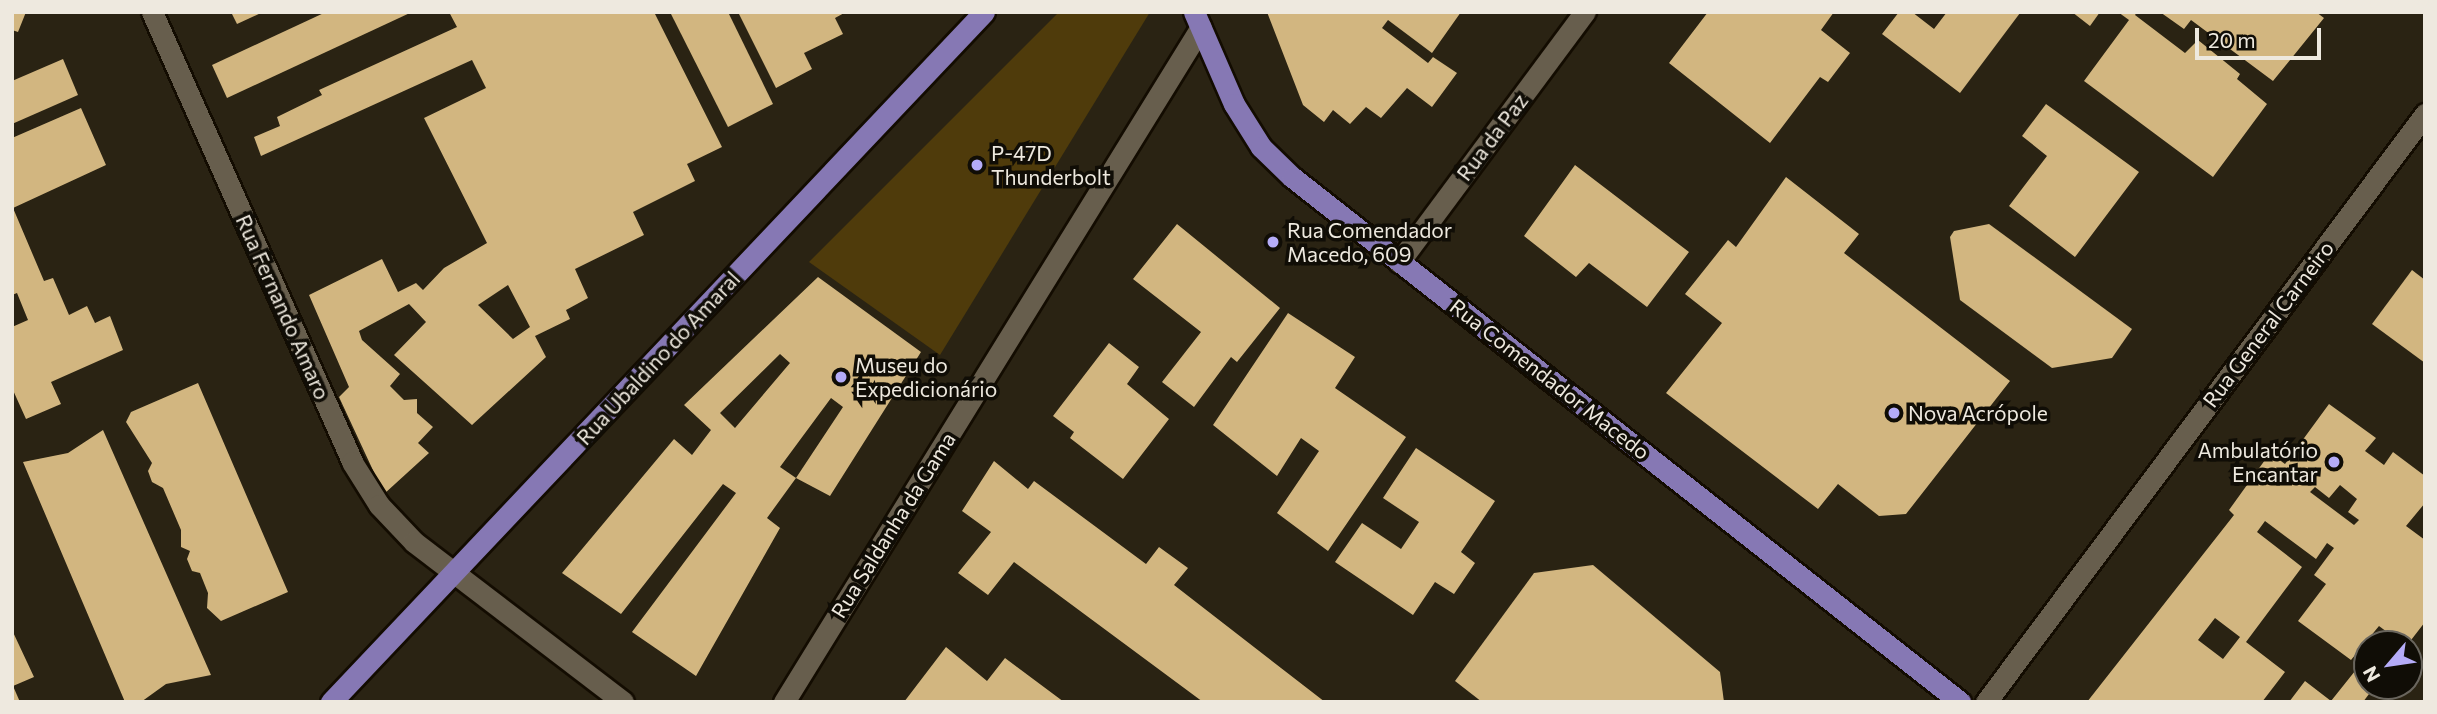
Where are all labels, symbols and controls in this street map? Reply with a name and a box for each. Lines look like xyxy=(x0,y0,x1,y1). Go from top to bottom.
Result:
scale bar xyxy=(2199,14,2325,58)
text: 20 m xyxy=(2208,27,2256,52)
street label: Rua da Paz xyxy=(1451,89,1533,185)
place label: P-47D Thunderbolt xyxy=(991,140,1111,190)
marker: P-47D Thunderbolt xyxy=(969,157,985,173)
street label: Rua Fernando Amaro xyxy=(231,211,335,403)
place label: Rua Comendador Macedo, 609 xyxy=(1287,217,1452,267)
marker: Rua Comendador Macedo, 609 xyxy=(1265,234,1281,250)
street label: Rua General Carneiro xyxy=(2197,236,2339,412)
street label: Rua Ubaldino do Amaral xyxy=(571,266,745,450)
street label: Rua Comendador Macedo xyxy=(1445,293,1655,465)
place label: Museu do Expedicionário xyxy=(855,352,997,402)
marker: Museu do Expedicionário xyxy=(833,369,849,385)
place label: Nova Acrópole xyxy=(1908,400,2048,426)
marker: Nova Acrópole xyxy=(1886,405,1902,421)
street label: Rua Saldanha da Gama xyxy=(826,427,960,623)
place label: Ambulatório Encantar xyxy=(2197,437,2318,487)
marker: Ambulatório Encantar xyxy=(2324,452,2344,472)
north arrow xyxy=(2353,630,2423,700)
text: N xyxy=(2357,663,2384,686)

